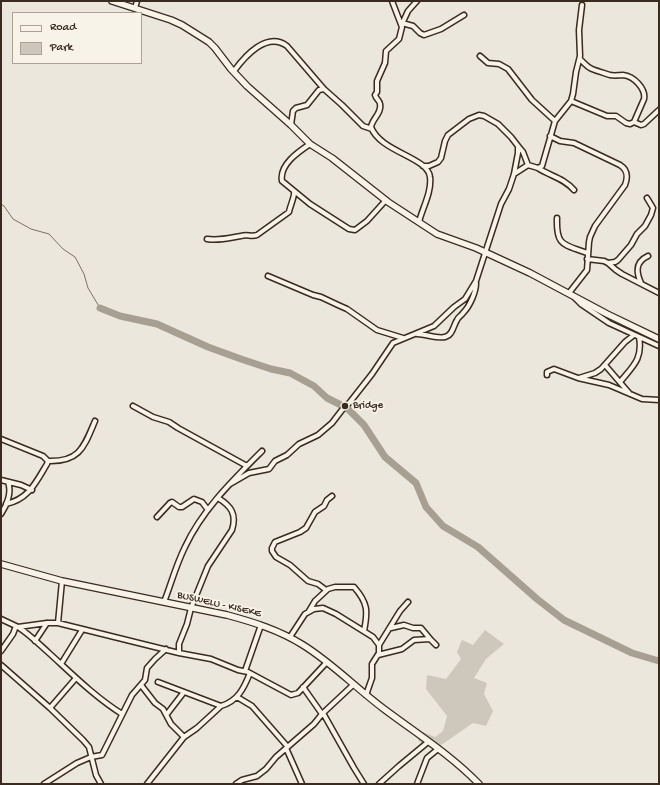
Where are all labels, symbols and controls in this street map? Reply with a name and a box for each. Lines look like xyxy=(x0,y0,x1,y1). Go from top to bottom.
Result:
legend xyxy=(12,12,142,64)
text: Road xyxy=(50,21,76,35)
text: Park xyxy=(50,41,73,55)
place label: Bridge xyxy=(353,399,383,413)
marker: Bridge xyxy=(340,401,350,411)
street label: BUSWELU - KISEKE xyxy=(176,589,262,621)

